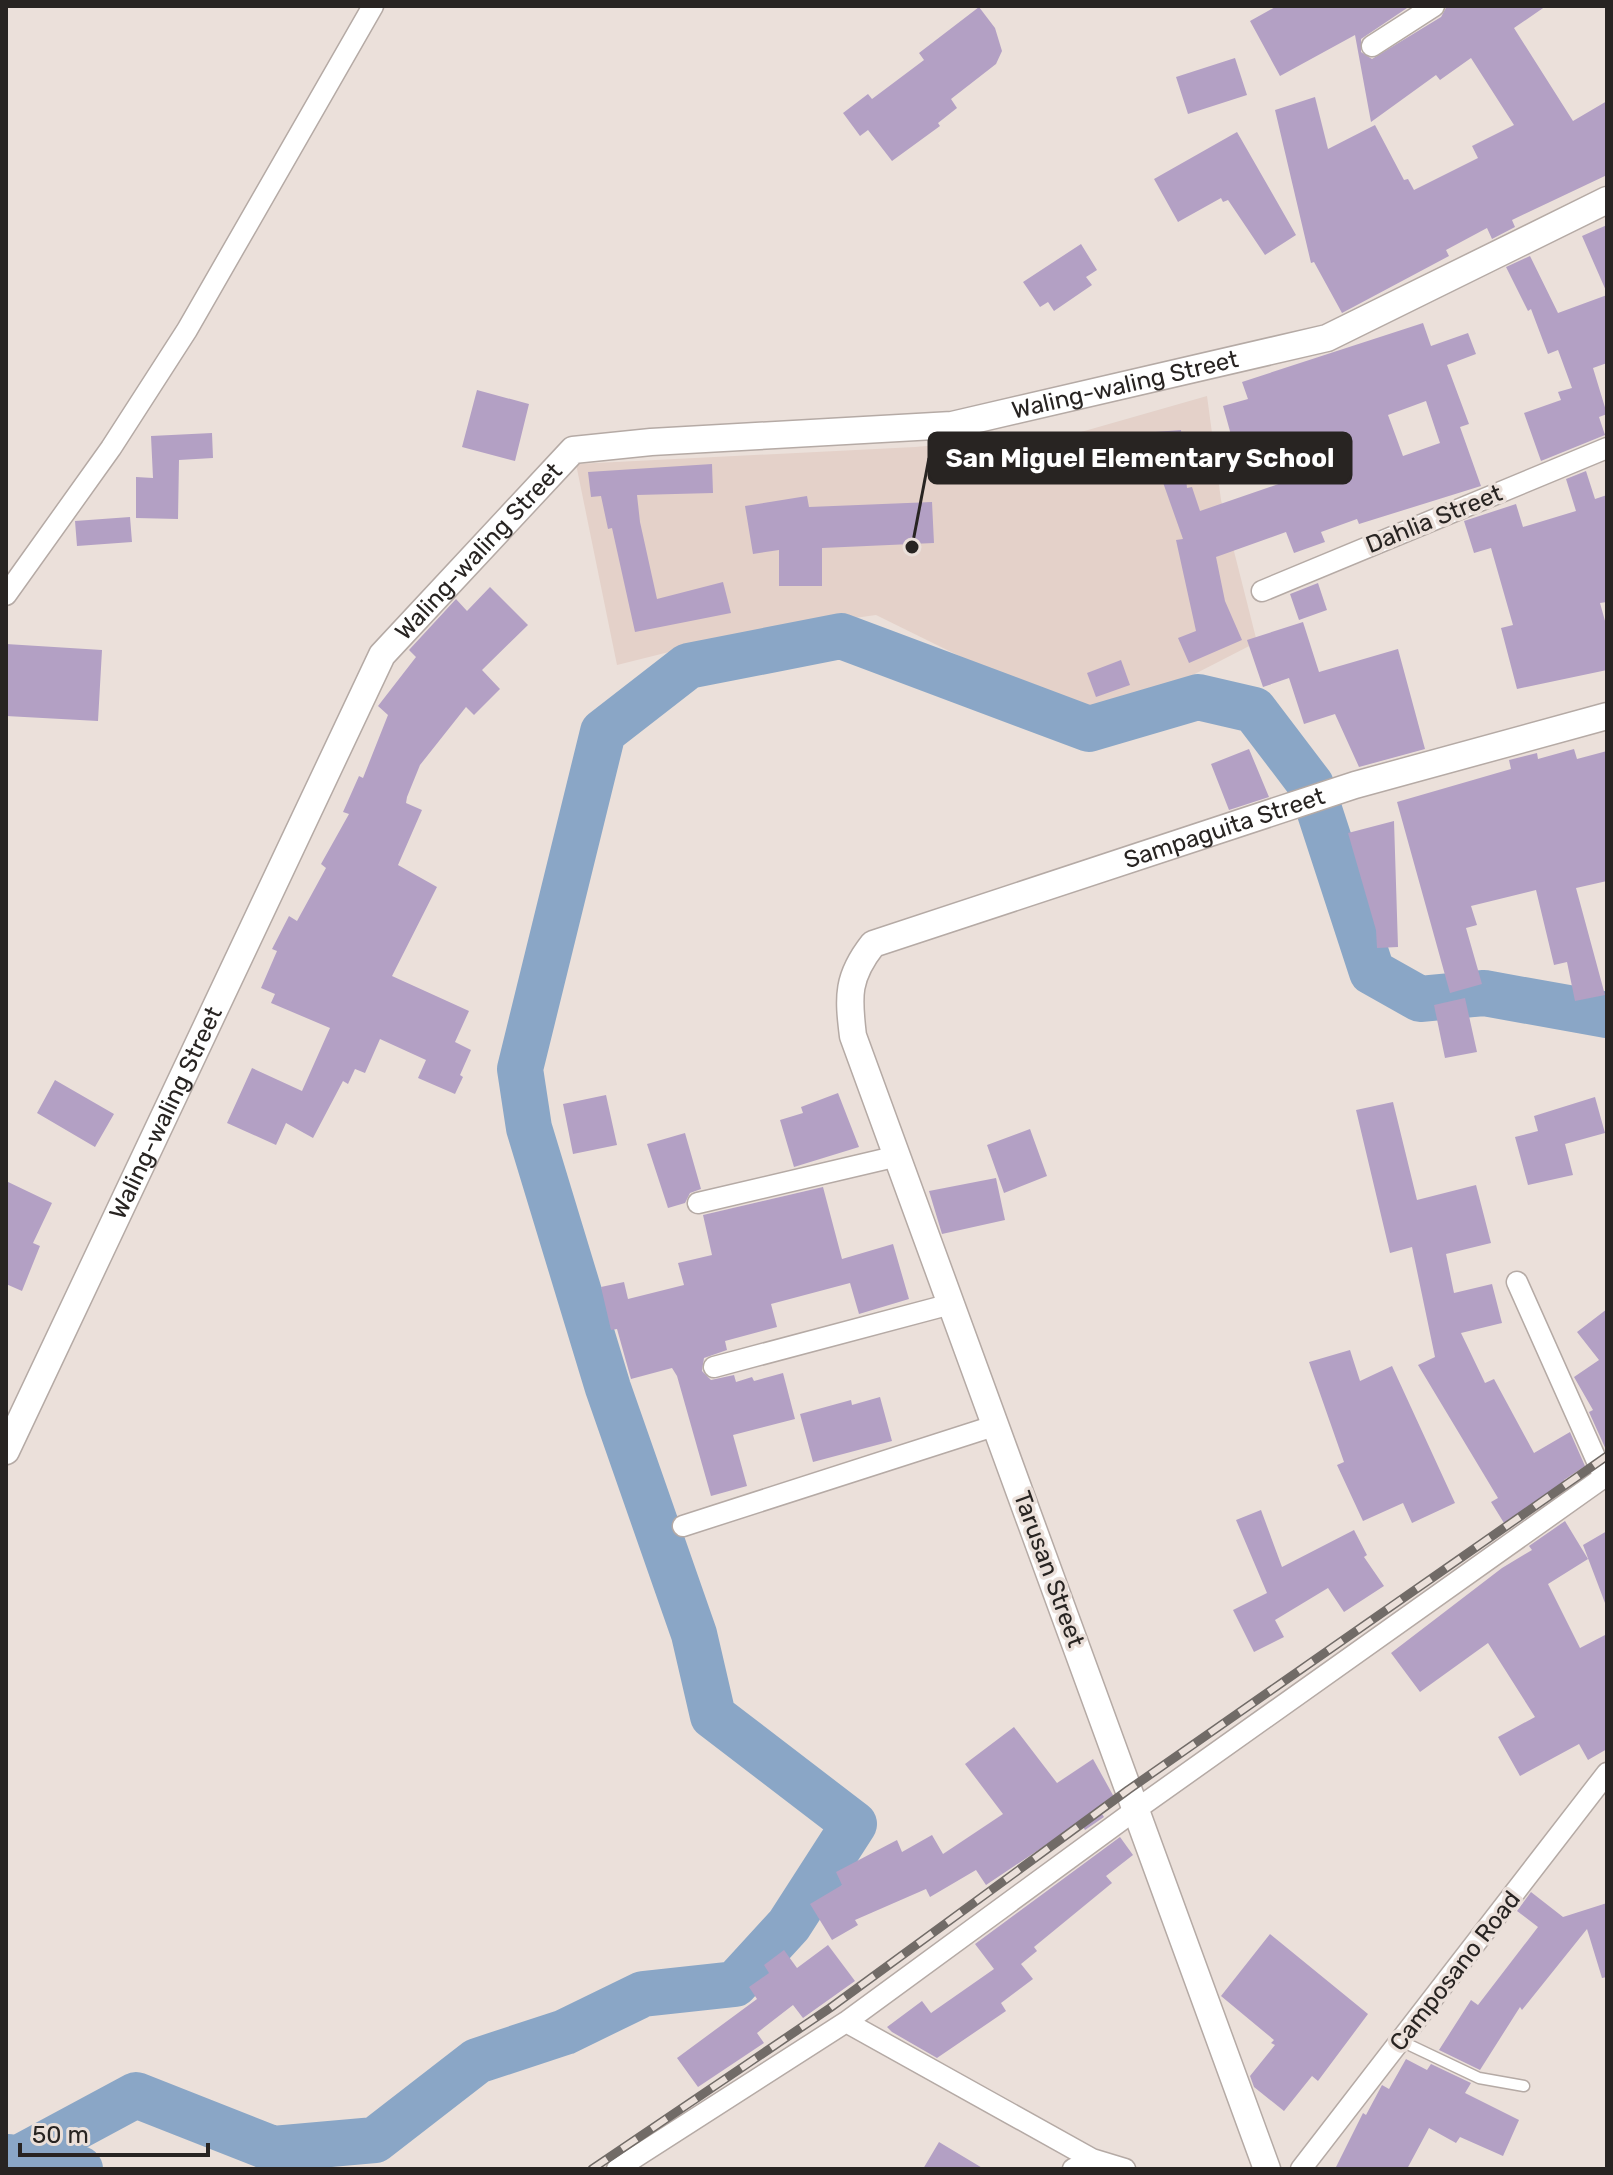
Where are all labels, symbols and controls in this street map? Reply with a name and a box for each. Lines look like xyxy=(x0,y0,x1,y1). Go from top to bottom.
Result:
street label: Waling-waling Street xyxy=(1009,345,1241,425)
callout: San Miguel Elementary School xyxy=(929,433,1351,483)
text: San Miguel Elementary School xyxy=(945,443,1335,474)
street label: Waling-waling Street xyxy=(389,457,568,646)
street label: Dahlia Street xyxy=(1362,479,1506,559)
street label: Sampaguita Street xyxy=(1120,782,1328,874)
street label: Waling-waling Street xyxy=(104,1002,228,1224)
street label: Tarusan Street xyxy=(1008,1487,1090,1651)
street label: Camposano Road xyxy=(1384,1885,1526,2057)
scale bar xyxy=(20,2107,208,2157)
text: 50 m xyxy=(32,2121,89,2149)

